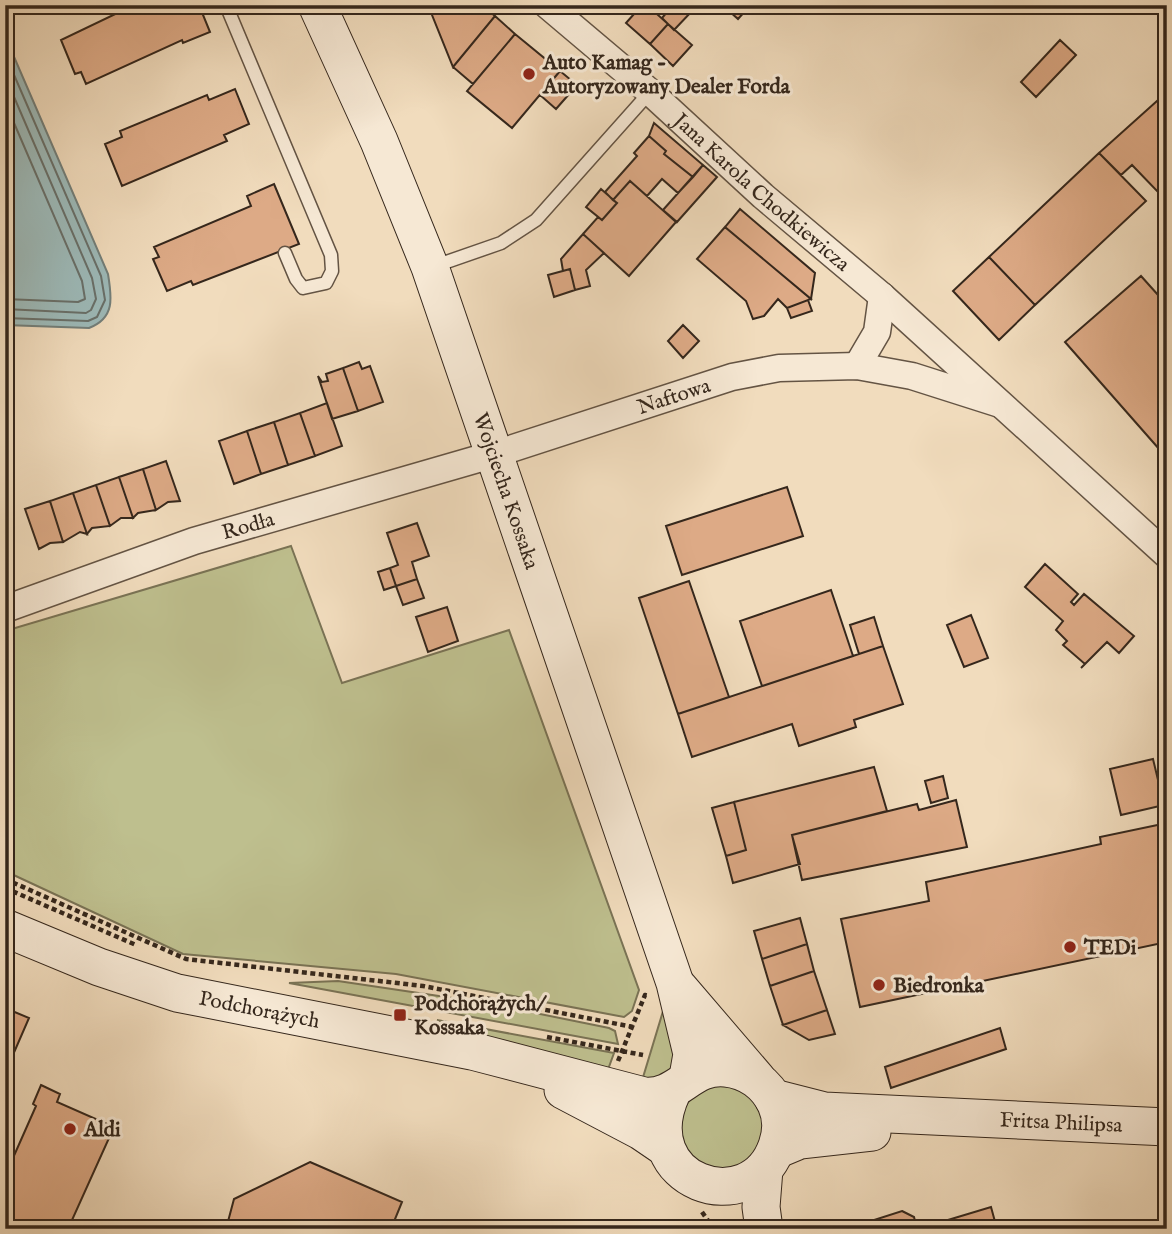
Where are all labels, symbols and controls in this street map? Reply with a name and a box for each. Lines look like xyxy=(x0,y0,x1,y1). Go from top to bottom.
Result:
place label: Auto Kamag - Autoryzowany Dealer Forda xyxy=(542,50,791,101)
marker: Auto Kamag - Autoryzowany Dealer Forda xyxy=(521,66,537,82)
street label: Jana Karola Chodkiewicza xyxy=(665,107,856,279)
street label: Naftowa xyxy=(634,373,715,422)
street label: Wojciecha Kossaka xyxy=(466,409,545,574)
street label: Rodła xyxy=(219,506,279,547)
place label: TEDi xyxy=(1083,935,1137,962)
marker: TEDi xyxy=(1062,939,1078,955)
place label: Biedronka xyxy=(893,973,985,1000)
marker: Biedronka xyxy=(871,977,887,993)
street label: Podchorążych xyxy=(196,986,322,1036)
place label: Podchorążych/ Kossaka xyxy=(414,991,547,1042)
marker: Podchorążych/ Kossaka xyxy=(392,1007,408,1023)
street label: Fritsa Philipsa xyxy=(999,1107,1124,1140)
place label: Aldi xyxy=(83,1117,121,1144)
marker: Aldi xyxy=(62,1121,78,1137)

